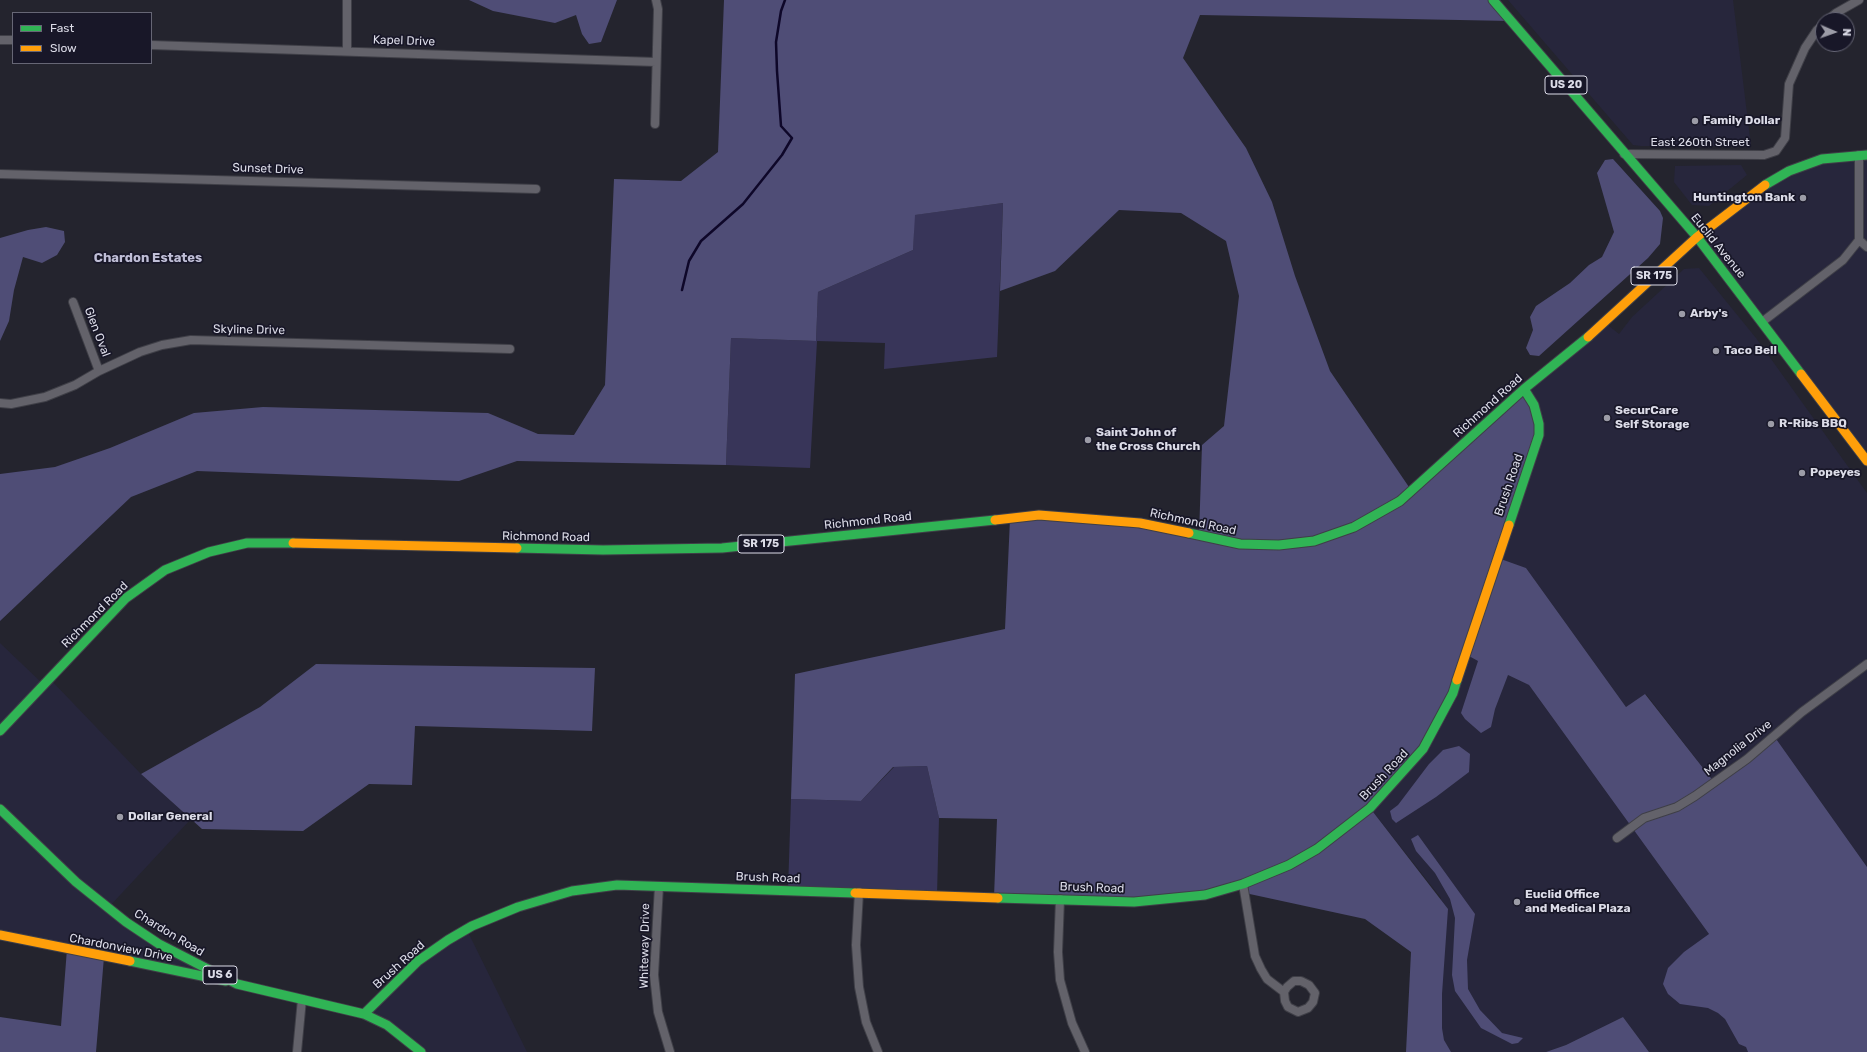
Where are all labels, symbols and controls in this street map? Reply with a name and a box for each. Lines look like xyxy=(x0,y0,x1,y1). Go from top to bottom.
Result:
legend xyxy=(12,12,152,64)
north arrow xyxy=(1815,12,1855,52)
text: Fast xyxy=(50,21,74,35)
text: N xyxy=(1840,28,1853,37)
street label: Kapel Drive xyxy=(373,33,435,49)
text: Slow xyxy=(50,41,77,55)
road number: US 20 xyxy=(1545,76,1587,94)
place label: Family Dollar xyxy=(1703,114,1780,128)
marker: Family Dollar xyxy=(1690,116,1700,126)
street label: East 260th Street xyxy=(1650,136,1750,150)
street label: Sunset Drive xyxy=(232,161,304,177)
place label: Huntington Bank xyxy=(1693,191,1795,205)
marker: Huntington Bank xyxy=(1798,193,1808,203)
street label: Euclid Avenue xyxy=(1688,211,1748,281)
district label: Chardon Estates xyxy=(94,250,202,266)
road number: SR 175 xyxy=(1631,267,1677,285)
street label: Glen Oval xyxy=(81,305,113,359)
place label: Arby's xyxy=(1690,307,1728,321)
marker: Arby's xyxy=(1677,309,1687,319)
street label: Skyline Drive xyxy=(213,322,285,338)
place label: Taco Bell xyxy=(1724,344,1777,358)
marker: Taco Bell xyxy=(1711,346,1721,356)
street label: Richmond Road xyxy=(1450,371,1526,441)
place label: SecurCare Self Storage xyxy=(1615,404,1689,432)
marker: SecurCare Self Storage xyxy=(1602,413,1612,423)
place label: R-Ribs BBQ xyxy=(1779,417,1847,431)
marker: R-Ribs BBQ xyxy=(1766,419,1776,429)
place label: Saint John of the Cross Church xyxy=(1096,426,1200,454)
marker: Saint John of the Cross Church xyxy=(1083,435,1093,445)
street label: Brush Road xyxy=(1492,452,1526,518)
place label: Popeyes xyxy=(1810,466,1860,480)
marker: Popeyes xyxy=(1797,468,1807,478)
street label: Richmond Road xyxy=(1148,506,1238,538)
street label: Richmond Road xyxy=(823,509,913,533)
street label: Richmond Road xyxy=(502,529,590,545)
road number: SR 175 xyxy=(738,535,784,553)
street label: Richmond Road xyxy=(59,579,131,651)
street label: Magnolia Drive xyxy=(1701,717,1775,779)
street label: Brush Road xyxy=(1357,746,1411,804)
place label: Dollar General xyxy=(128,810,212,824)
marker: Dollar General xyxy=(115,812,125,822)
street label: Brush Road xyxy=(735,870,801,886)
street label: Brush Road xyxy=(1059,880,1125,896)
place label: Euclid Office and Medical Plaza xyxy=(1525,888,1630,916)
marker: Euclid Office and Medical Plaza xyxy=(1512,897,1522,907)
street label: Whiteway Drive xyxy=(637,903,653,989)
street label: Chardon Road xyxy=(131,906,207,960)
street label: Chardonview Drive xyxy=(68,931,174,965)
street label: Brush Road xyxy=(370,938,428,992)
road number: US 6 xyxy=(203,966,237,984)

